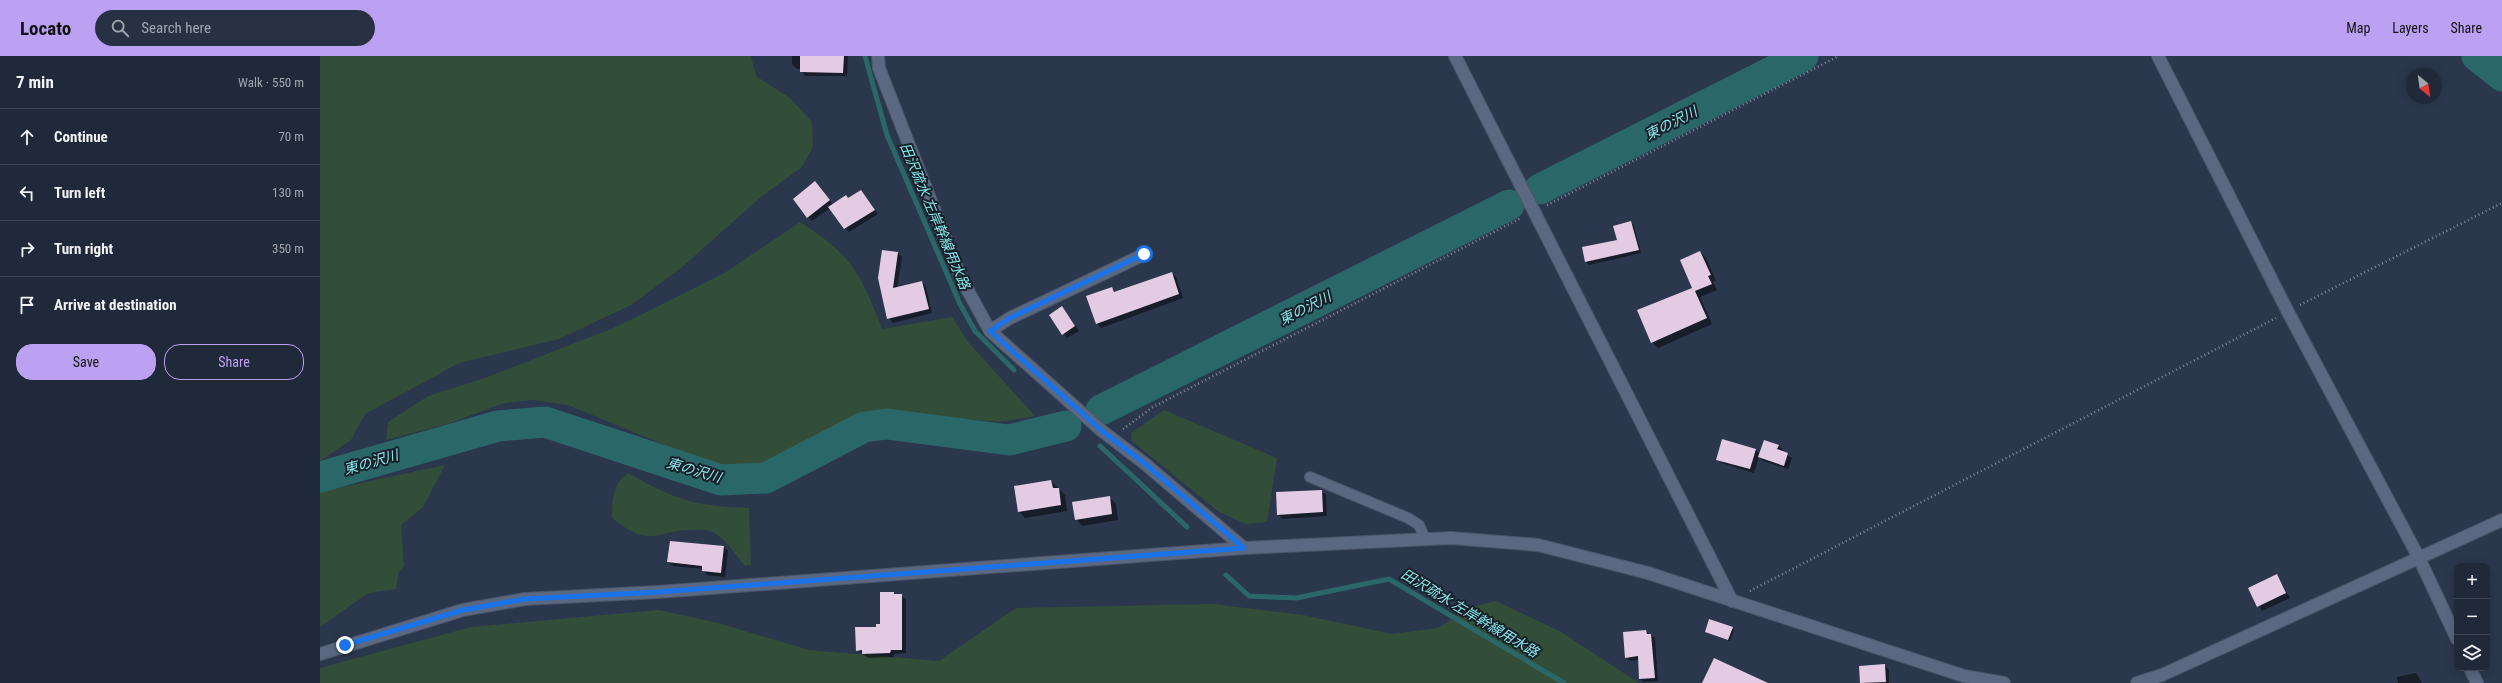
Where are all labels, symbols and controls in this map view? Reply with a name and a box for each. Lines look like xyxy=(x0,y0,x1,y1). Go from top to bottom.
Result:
search box xyxy=(95,10,375,46)
text: Locato xyxy=(20,17,71,40)
icon: search xyxy=(109,17,131,39)
text: Search here xyxy=(141,19,211,37)
text: Map xyxy=(2346,20,2370,36)
text: Layers xyxy=(2392,20,2429,36)
text: Share xyxy=(2451,20,2482,36)
north arrow xyxy=(2406,68,2442,104)
text: 7 min xyxy=(16,72,54,92)
text: Walk · 550 m xyxy=(238,75,304,90)
water label: 東の沢川 xyxy=(1642,102,1701,143)
icon: ahead xyxy=(16,126,38,148)
text: Continue xyxy=(54,128,108,146)
text: 70 m xyxy=(278,129,304,144)
water label: 田沢疏水 左岸幹線用水路 xyxy=(897,141,973,292)
icon: left xyxy=(16,182,38,204)
text: Turn left xyxy=(54,184,105,202)
text: 130 m xyxy=(272,185,304,200)
icon: right xyxy=(16,238,38,260)
text: Turn right xyxy=(54,240,113,258)
text: 350 m xyxy=(272,241,304,256)
route start xyxy=(1135,245,1153,263)
water label: 東の沢川 xyxy=(1276,287,1335,328)
icon: arrive xyxy=(16,294,38,316)
text: Arrive at destination xyxy=(54,296,177,314)
button: Save xyxy=(16,344,156,380)
button: Share xyxy=(164,344,304,380)
water label: 東の沢川 xyxy=(342,446,402,477)
water label: 東の沢川 xyxy=(665,455,725,486)
map controls xyxy=(2454,563,2490,671)
button: + xyxy=(2454,563,2490,599)
water label: 田沢疏水 左岸幹線用水路 xyxy=(1399,566,1542,661)
button: − xyxy=(2454,599,2490,635)
button: layers xyxy=(2454,635,2490,671)
route end xyxy=(336,636,354,654)

